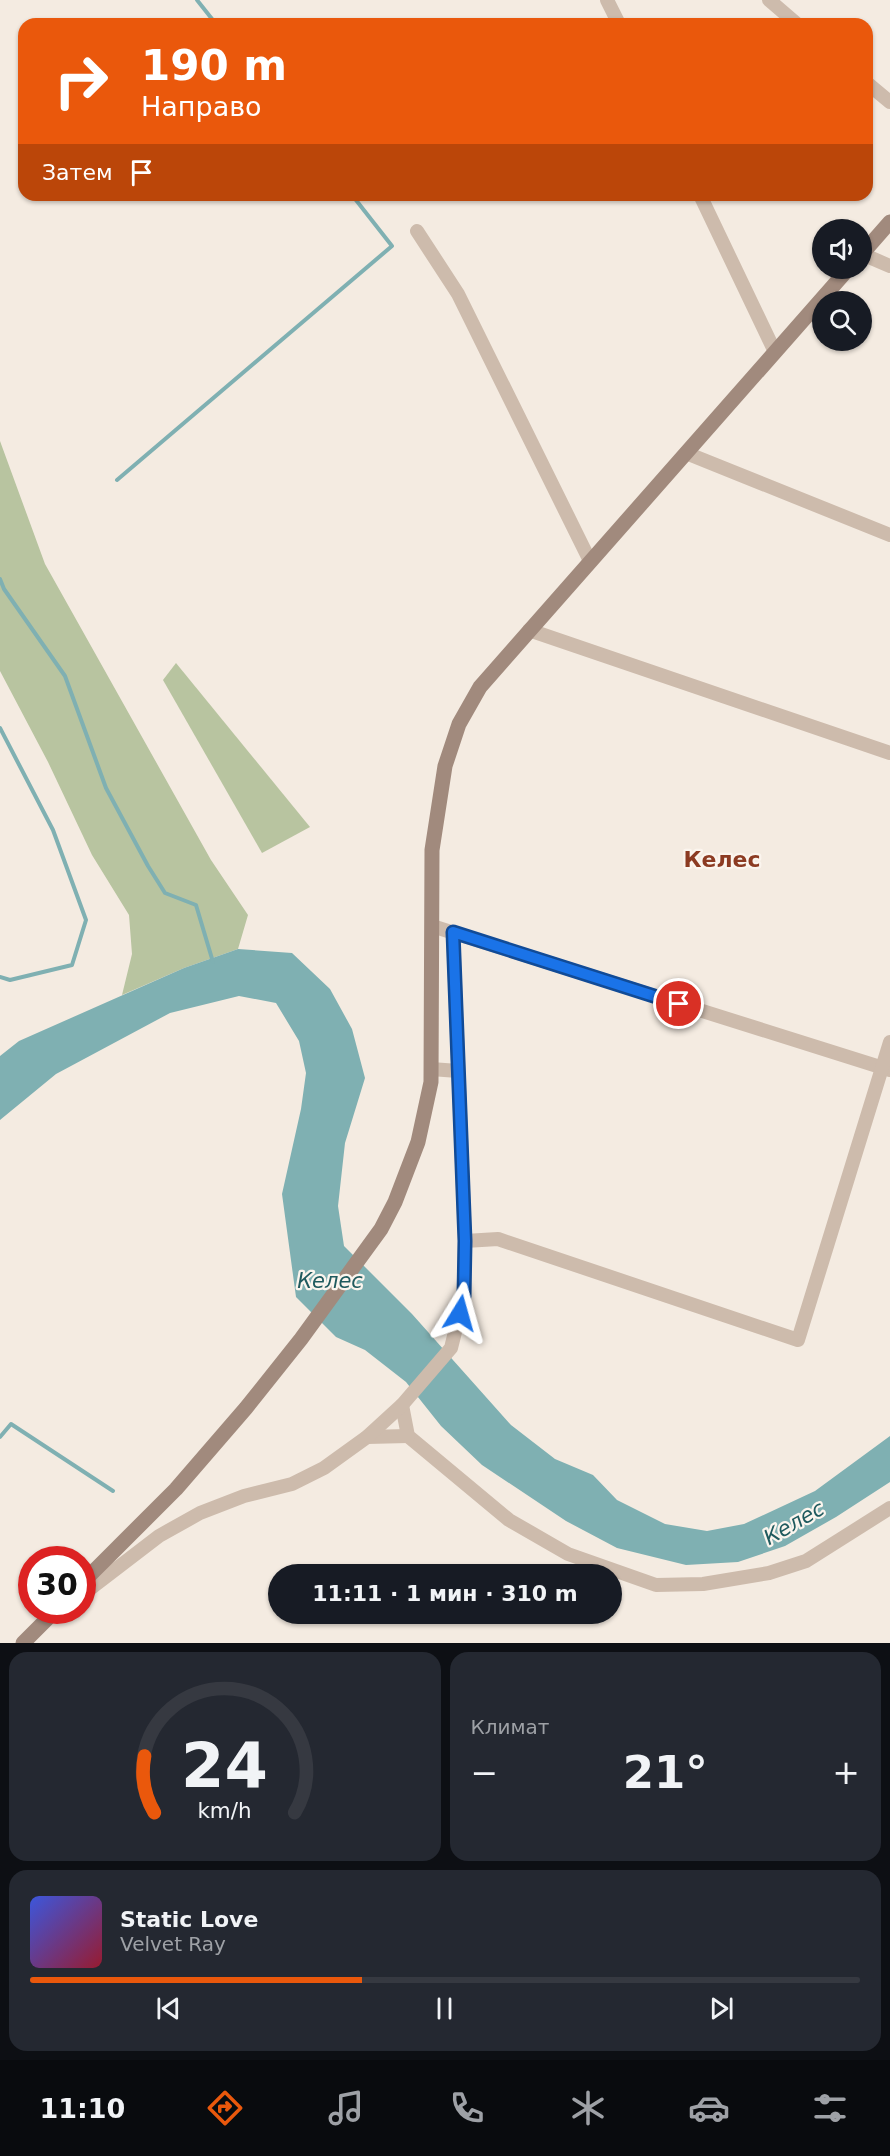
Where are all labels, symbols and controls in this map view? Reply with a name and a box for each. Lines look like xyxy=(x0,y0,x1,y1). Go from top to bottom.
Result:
text: 190 m xyxy=(141,41,287,90)
icon: right xyxy=(42,42,120,120)
text: Направо xyxy=(141,91,262,122)
icon: arrive xyxy=(125,156,158,189)
text: Затем xyxy=(42,160,113,185)
map controls xyxy=(812,219,872,351)
button: sound xyxy=(812,219,872,279)
button: search xyxy=(812,291,872,351)
district label: Келес xyxy=(684,847,760,872)
pin xyxy=(653,978,704,1029)
icon: arrive xyxy=(662,987,695,1020)
water label: Келес xyxy=(297,1269,363,1293)
position arrow xyxy=(428,1281,492,1345)
water label: Келес xyxy=(760,1496,829,1550)
speed limit sign: 30 xyxy=(18,1546,96,1624)
text: 11:11 · 1 мин · 310 m xyxy=(312,1581,578,1606)
text: Климат xyxy=(471,1715,549,1739)
text: 24 xyxy=(181,1729,268,1802)
text: 21° xyxy=(623,1746,708,1799)
text: − xyxy=(471,1753,498,1792)
text: + xyxy=(832,1753,860,1792)
text: km/h xyxy=(198,1799,252,1824)
text: Static Love xyxy=(120,1907,258,1932)
text: Velvet Ray xyxy=(120,1932,226,1956)
icon: previous xyxy=(152,1992,185,2025)
icon: pause xyxy=(428,1992,461,2025)
icon: next xyxy=(705,1992,738,2025)
icon: directions xyxy=(204,2087,246,2129)
icon: music xyxy=(325,2087,367,2129)
icon: phone xyxy=(446,2087,488,2129)
icon: climate xyxy=(567,2087,609,2129)
icon: car xyxy=(688,2087,730,2129)
icon: filters xyxy=(809,2087,851,2129)
text: 11:10 xyxy=(39,2093,125,2124)

